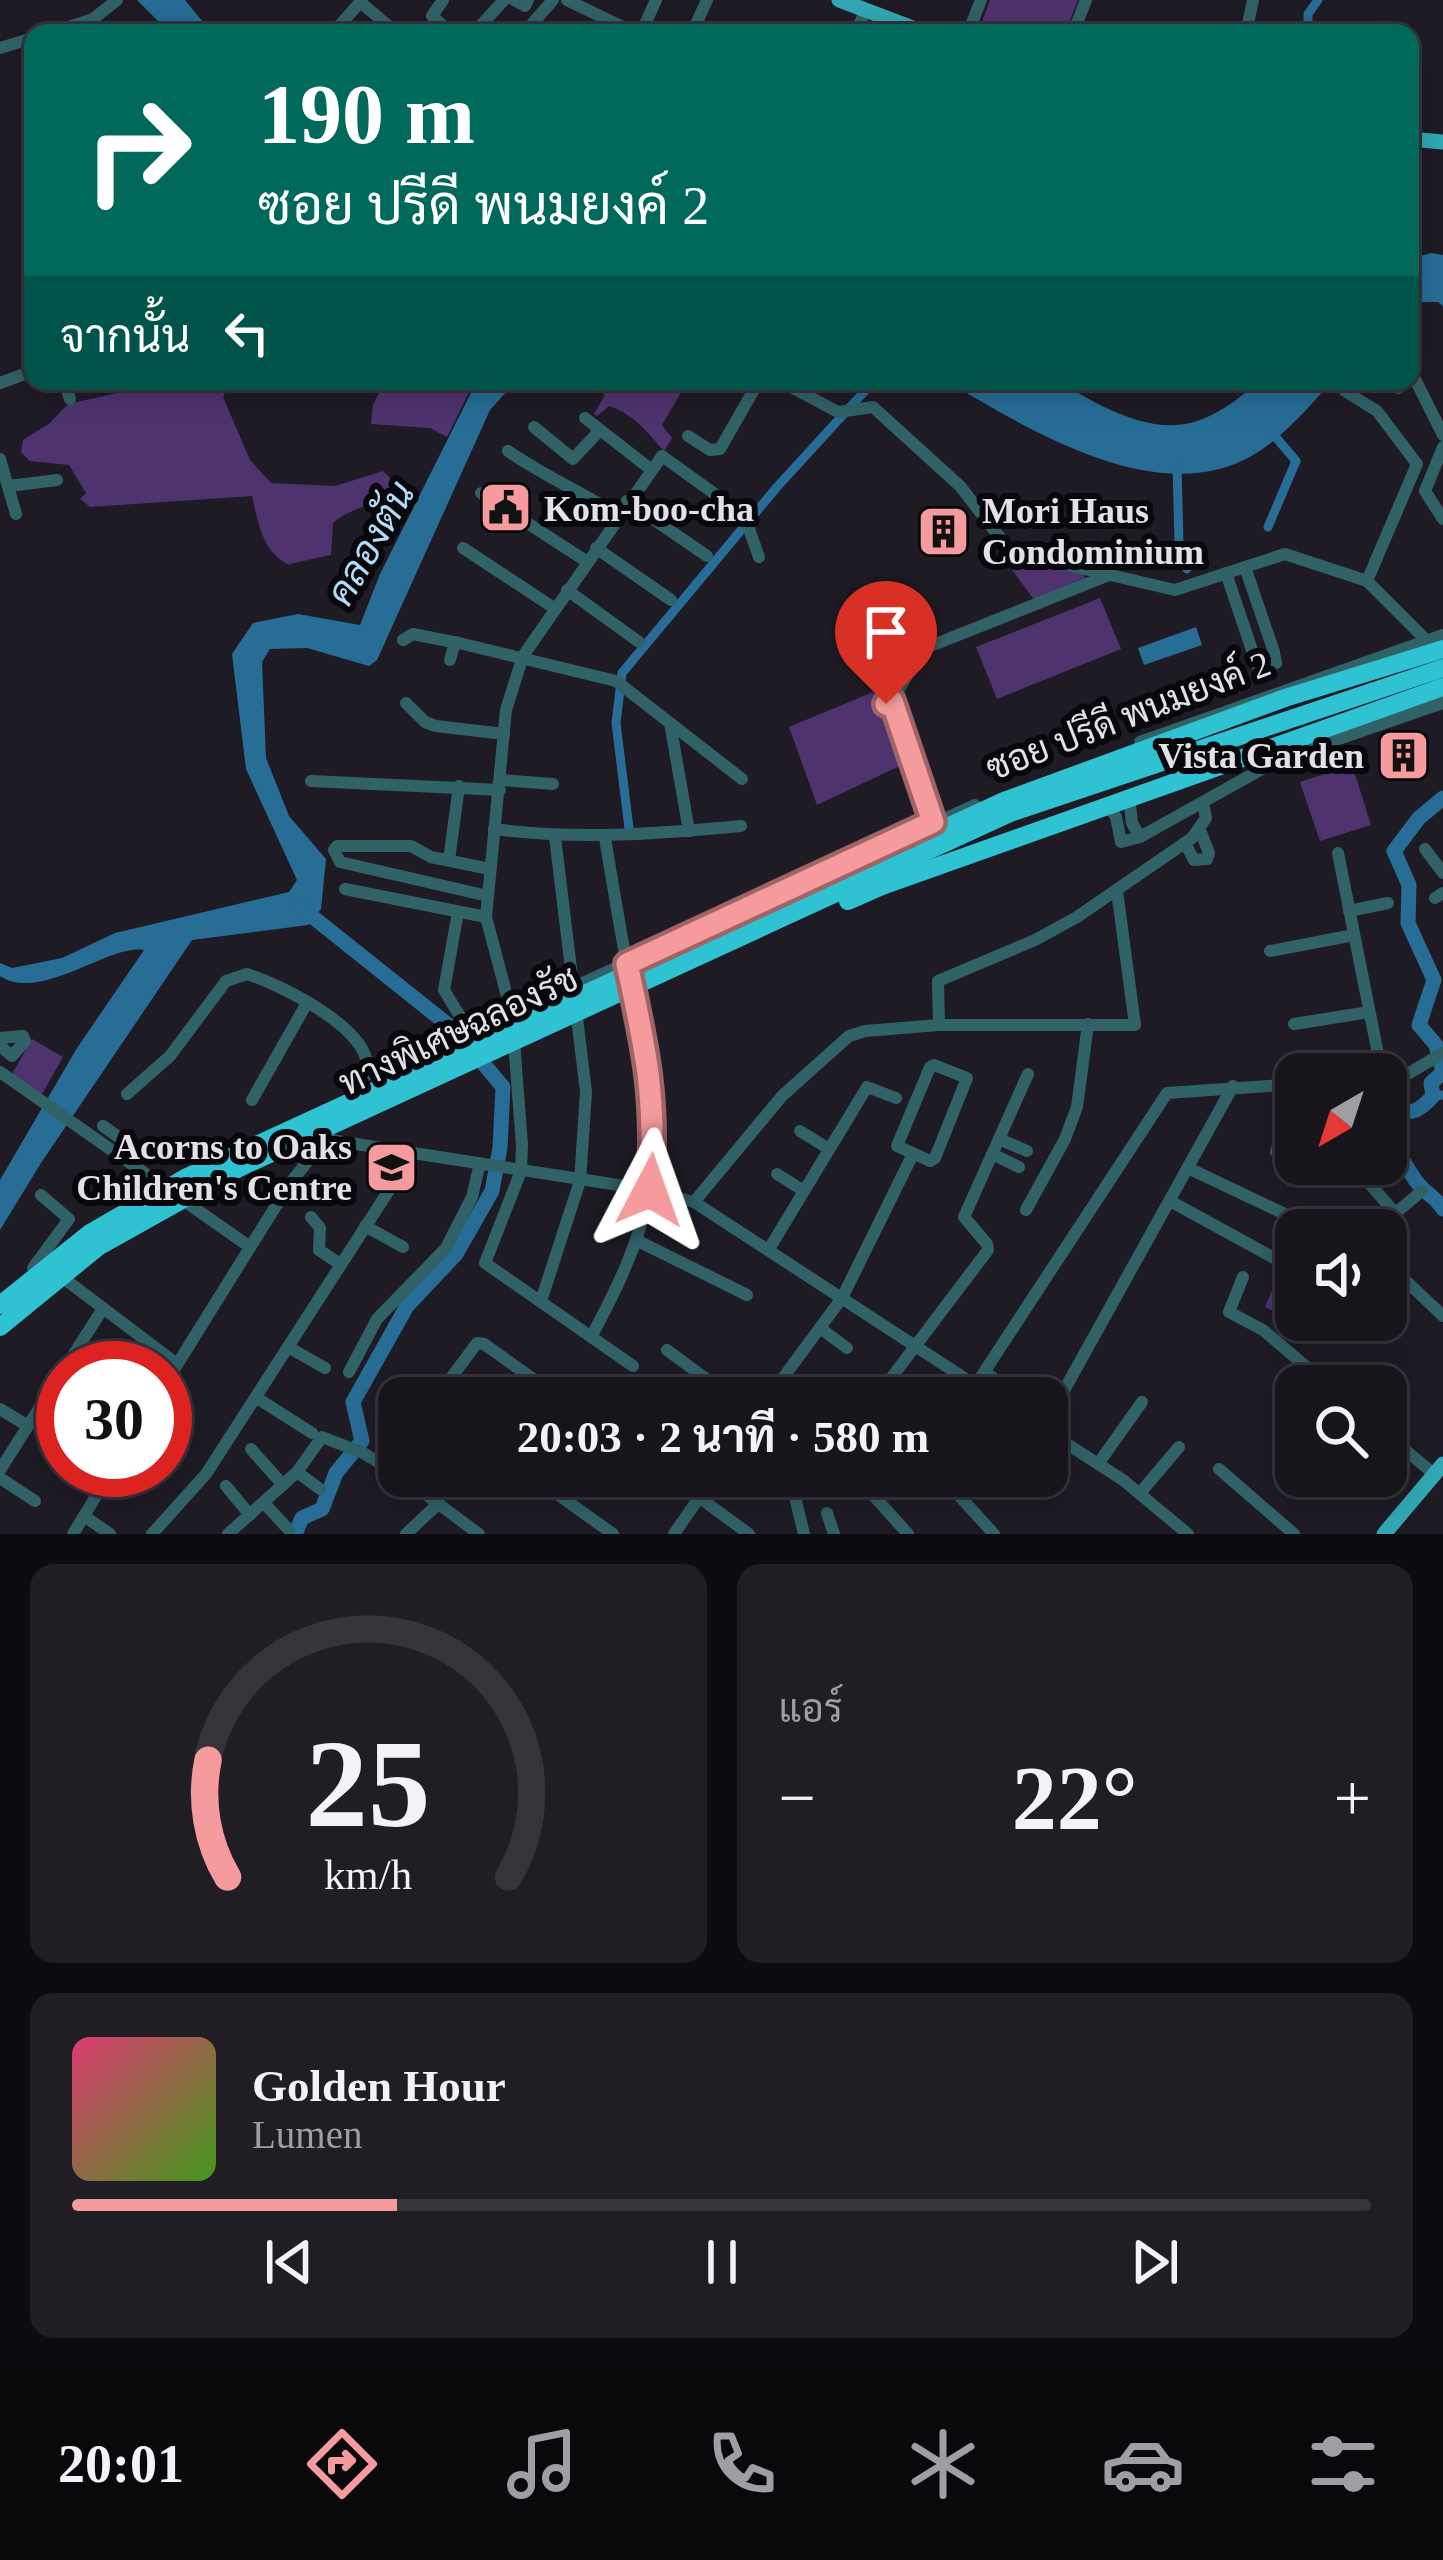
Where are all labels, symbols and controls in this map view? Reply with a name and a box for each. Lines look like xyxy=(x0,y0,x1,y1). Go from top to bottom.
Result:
text: 190 m xyxy=(258,68,475,161)
icon: right xyxy=(60,72,216,228)
text: ซอย ปรีดี พนมยงค์ 2 xyxy=(258,176,709,236)
icon: left xyxy=(214,300,280,366)
text: จากนั้น xyxy=(60,312,190,362)
water label: คลองตัน xyxy=(316,473,423,613)
public building icon: Kom-boo-cha xyxy=(477,480,533,536)
place label: Kom-boo-cha xyxy=(544,489,754,529)
place label: Mori Haus Condominium xyxy=(982,491,1204,572)
building icon: Mori Haus Condominium xyxy=(915,503,971,559)
pin xyxy=(835,581,937,704)
icon: arrive xyxy=(853,599,919,665)
street label: ซอย ปรีดี พนมยงค์ 2 xyxy=(980,641,1276,789)
building icon: Vista Garden xyxy=(1375,727,1431,783)
place label: Vista Garden xyxy=(1158,736,1364,776)
street label: ทางพิเศษฉลองรัช xyxy=(332,957,584,1104)
north arrow xyxy=(1275,1053,1407,1185)
map controls xyxy=(1275,1053,1407,1497)
place label: Acorns to Oaks Children's Centre xyxy=(76,1127,352,1208)
position arrow xyxy=(587,1127,713,1253)
school or university icon: Acorns to Oaks Children's Centre xyxy=(363,1139,419,1195)
button: sound xyxy=(1275,1209,1407,1341)
speed limit sign: 30 xyxy=(36,1341,192,1497)
button: search xyxy=(1275,1365,1407,1497)
text: 20:03 · 2 นาที · 580 m xyxy=(517,1412,929,1462)
text: แอร์ xyxy=(779,1687,843,1730)
text: 25 xyxy=(306,1715,431,1853)
text: 22° xyxy=(1012,1749,1138,1848)
text: − xyxy=(779,1761,816,1834)
text: + xyxy=(1334,1761,1371,1834)
text: km/h xyxy=(324,1850,412,1897)
text: Golden Hour xyxy=(252,2061,506,2111)
text: Lumen xyxy=(252,2113,362,2156)
icon: previous xyxy=(256,2229,322,2295)
icon: pause xyxy=(689,2229,755,2295)
icon: next xyxy=(1122,2229,1188,2295)
icon: directions xyxy=(300,2422,384,2506)
icon: music xyxy=(500,2422,584,2506)
icon: phone xyxy=(700,2422,784,2506)
icon: climate xyxy=(901,2422,985,2506)
icon: car xyxy=(1101,2422,1185,2506)
icon: filters xyxy=(1301,2422,1385,2506)
text: 20:01 xyxy=(58,2434,184,2494)

